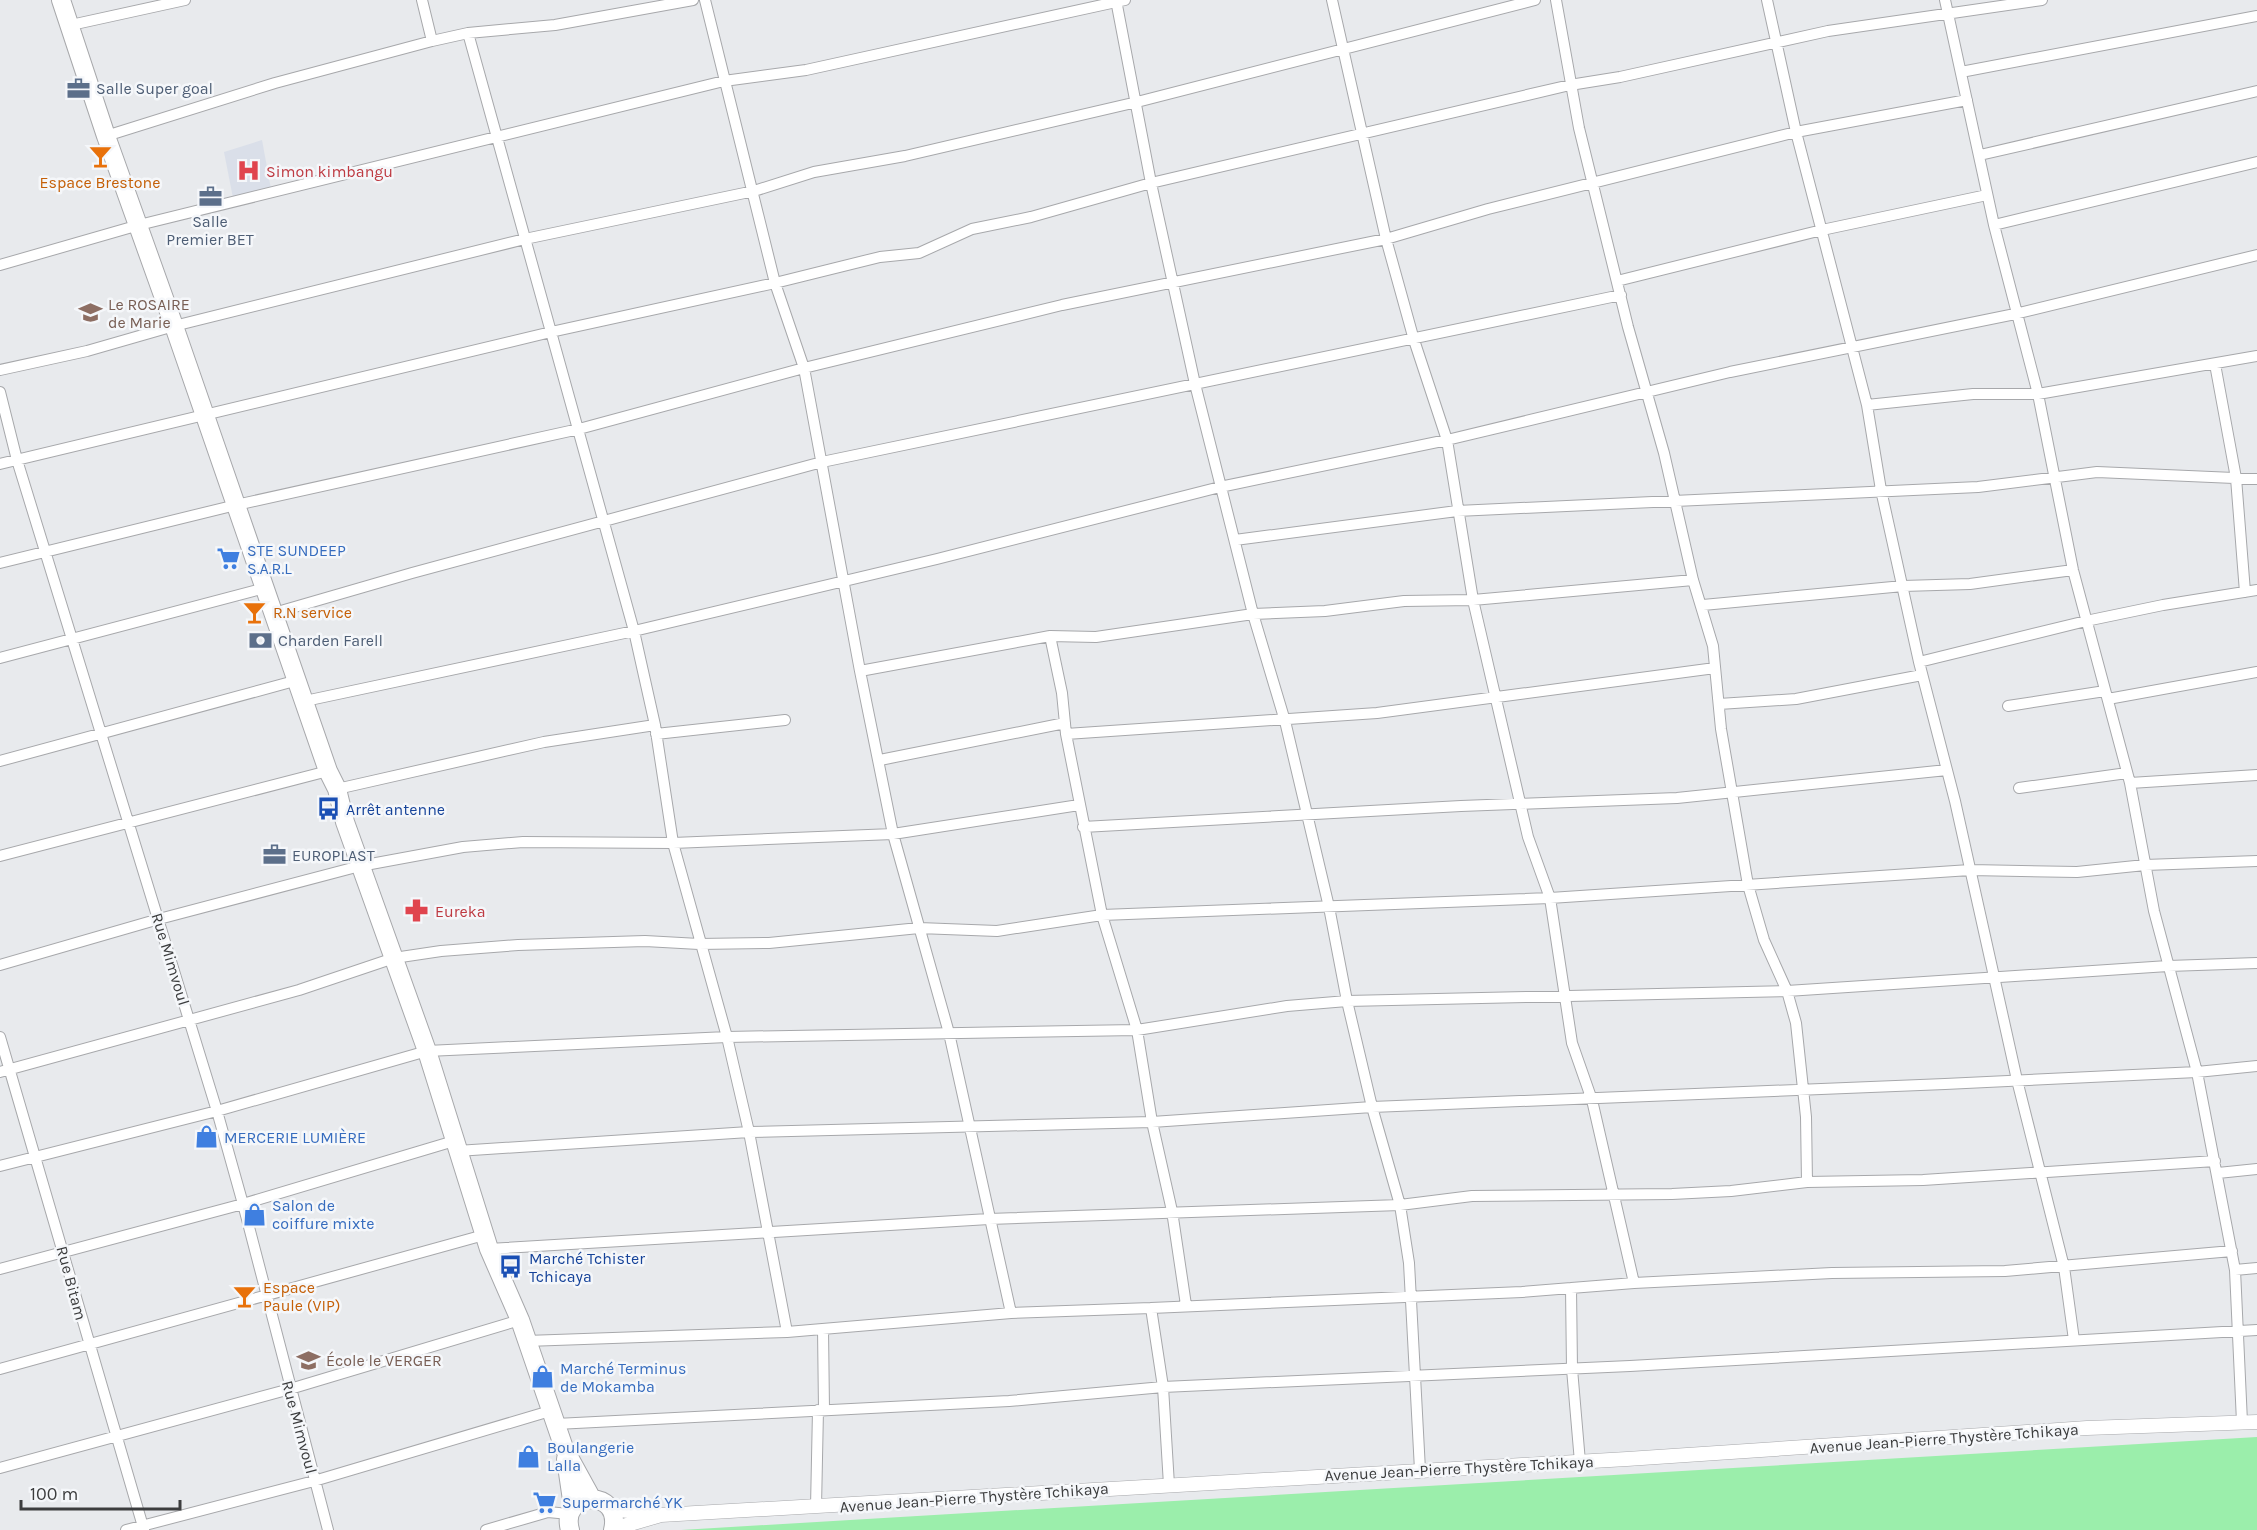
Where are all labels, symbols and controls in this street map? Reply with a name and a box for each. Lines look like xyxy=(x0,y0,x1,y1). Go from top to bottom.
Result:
office icon: Salle Super goal xyxy=(65,75,91,101)
place label: Salle Super goal xyxy=(96,79,213,98)
bar icon: Espace Brestone xyxy=(87,144,113,170)
hospital icon: Simon kimbangu xyxy=(235,158,261,184)
place label: Simon kimbangu xyxy=(266,162,393,181)
place label: Espace Brestone xyxy=(40,173,160,192)
office icon: Salle Premier BET xyxy=(197,183,223,209)
place label: Salle Premier BET xyxy=(166,212,254,249)
place label: Le ROSAIRE de Marie xyxy=(108,295,190,332)
school or university icon: Le ROSAIRE de Marie xyxy=(77,300,103,326)
place label: STE SUNDEEP S.A.R.L xyxy=(247,541,346,578)
supermarket icon: STE SUNDEEP S.A.R.L xyxy=(216,546,242,572)
bar icon: R.N service xyxy=(242,599,268,625)
place label: R.N service xyxy=(273,603,352,622)
bank icon: Charden Farell xyxy=(247,627,273,653)
place label: Charden Farell xyxy=(278,631,383,650)
bus stop icon: Arrêt antenne xyxy=(315,796,341,822)
place label: Arrêt antenne xyxy=(346,800,445,819)
office icon: EUROPLAST xyxy=(261,842,287,868)
place label: EUROPLAST xyxy=(292,846,375,865)
pharmacy icon: Eureka xyxy=(404,898,430,924)
place label: Eureka xyxy=(435,902,486,921)
street label: Rue Mimvoul xyxy=(147,911,194,1008)
shop icon: MERCERIE LUMIÈRE xyxy=(193,1124,219,1150)
place label: MERCERIE LUMIÈRE xyxy=(224,1128,366,1147)
place label: Salon de coiffure mixte xyxy=(272,1196,374,1233)
shop icon: Salon de coiffure mixte xyxy=(241,1201,267,1227)
street label: Rue Bitam xyxy=(53,1244,91,1322)
place label: Marché Tchister Tchicaya xyxy=(529,1249,645,1286)
bus stop icon: Marché Tchister Tchicaya xyxy=(498,1254,524,1280)
place label: Espace Paule (VIP) xyxy=(263,1278,341,1315)
bar icon: Espace Paule (VIP) xyxy=(232,1283,258,1309)
school or university icon: École le VERGER xyxy=(295,1347,321,1373)
place label: École le VERGER xyxy=(326,1351,442,1370)
place label: Marché Terminus de Mokamba xyxy=(560,1359,686,1396)
shop icon: Marché Terminus de Mokamba xyxy=(529,1364,555,1390)
street label: Rue Mimvoul xyxy=(278,1378,321,1476)
street label: Avenue Jean-Pierre Thystère Tchikaya xyxy=(1809,1420,2079,1457)
place label: Boulangerie Lalla xyxy=(547,1438,634,1475)
shop icon: Boulangerie Lalla xyxy=(516,1443,542,1469)
street label: Avenue Jean-Pierre Thystère Tchikaya xyxy=(1324,1452,1594,1485)
scale bar xyxy=(21,1473,180,1511)
street label: Avenue Jean-Pierre Thystère Tchikaya xyxy=(839,1479,1109,1516)
text: 100 m xyxy=(30,1483,78,1505)
supermarket icon: Supermarché YK xyxy=(531,1489,557,1515)
place label: Supermarché YK xyxy=(562,1493,683,1512)

